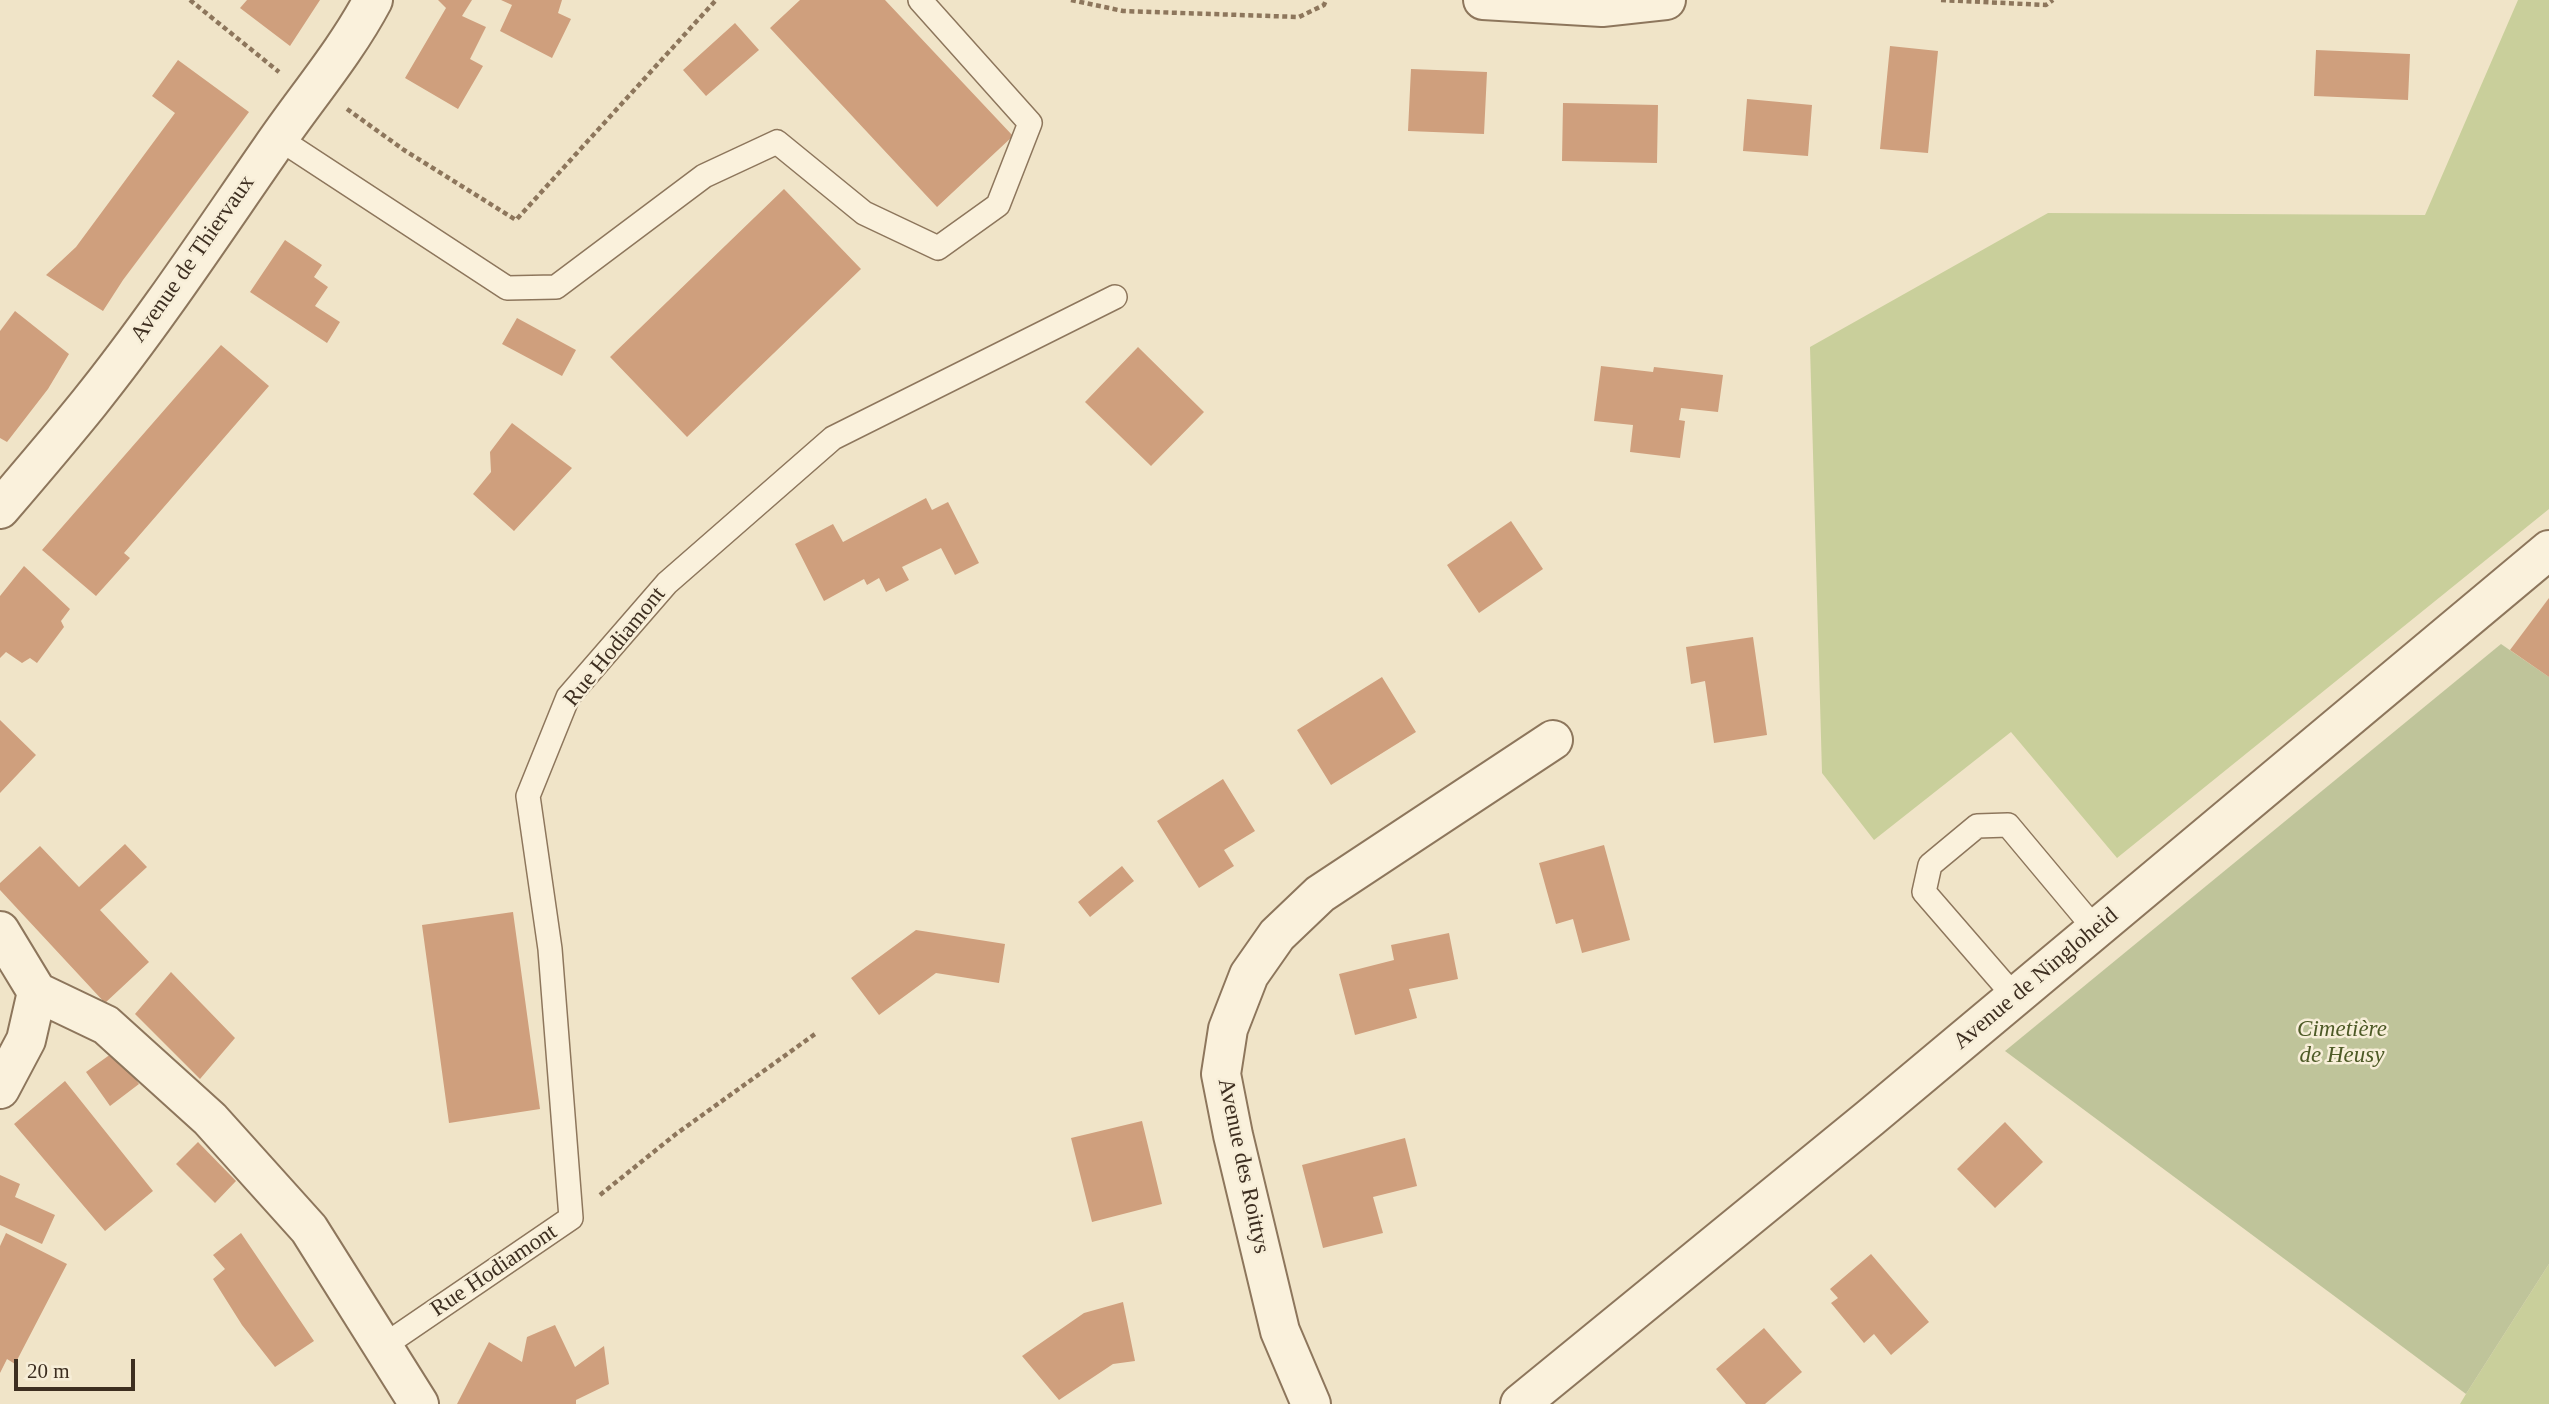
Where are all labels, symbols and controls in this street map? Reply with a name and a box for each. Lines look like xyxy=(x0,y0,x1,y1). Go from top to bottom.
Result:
street label: Avenue de Thiervaux xyxy=(125,170,261,348)
street label: Rue Hodiamont xyxy=(558,581,672,713)
street label: Avenue de Ningloheid xyxy=(1948,902,2124,1056)
park label: Cimetière de Heusy xyxy=(2297,1016,2387,1070)
street label: Avenue des Roittys xyxy=(1211,1076,1275,1256)
street label: Rue Hodiamont xyxy=(426,1219,562,1323)
scale bar xyxy=(18,1344,138,1388)
text: 20 m xyxy=(27,1359,70,1383)

